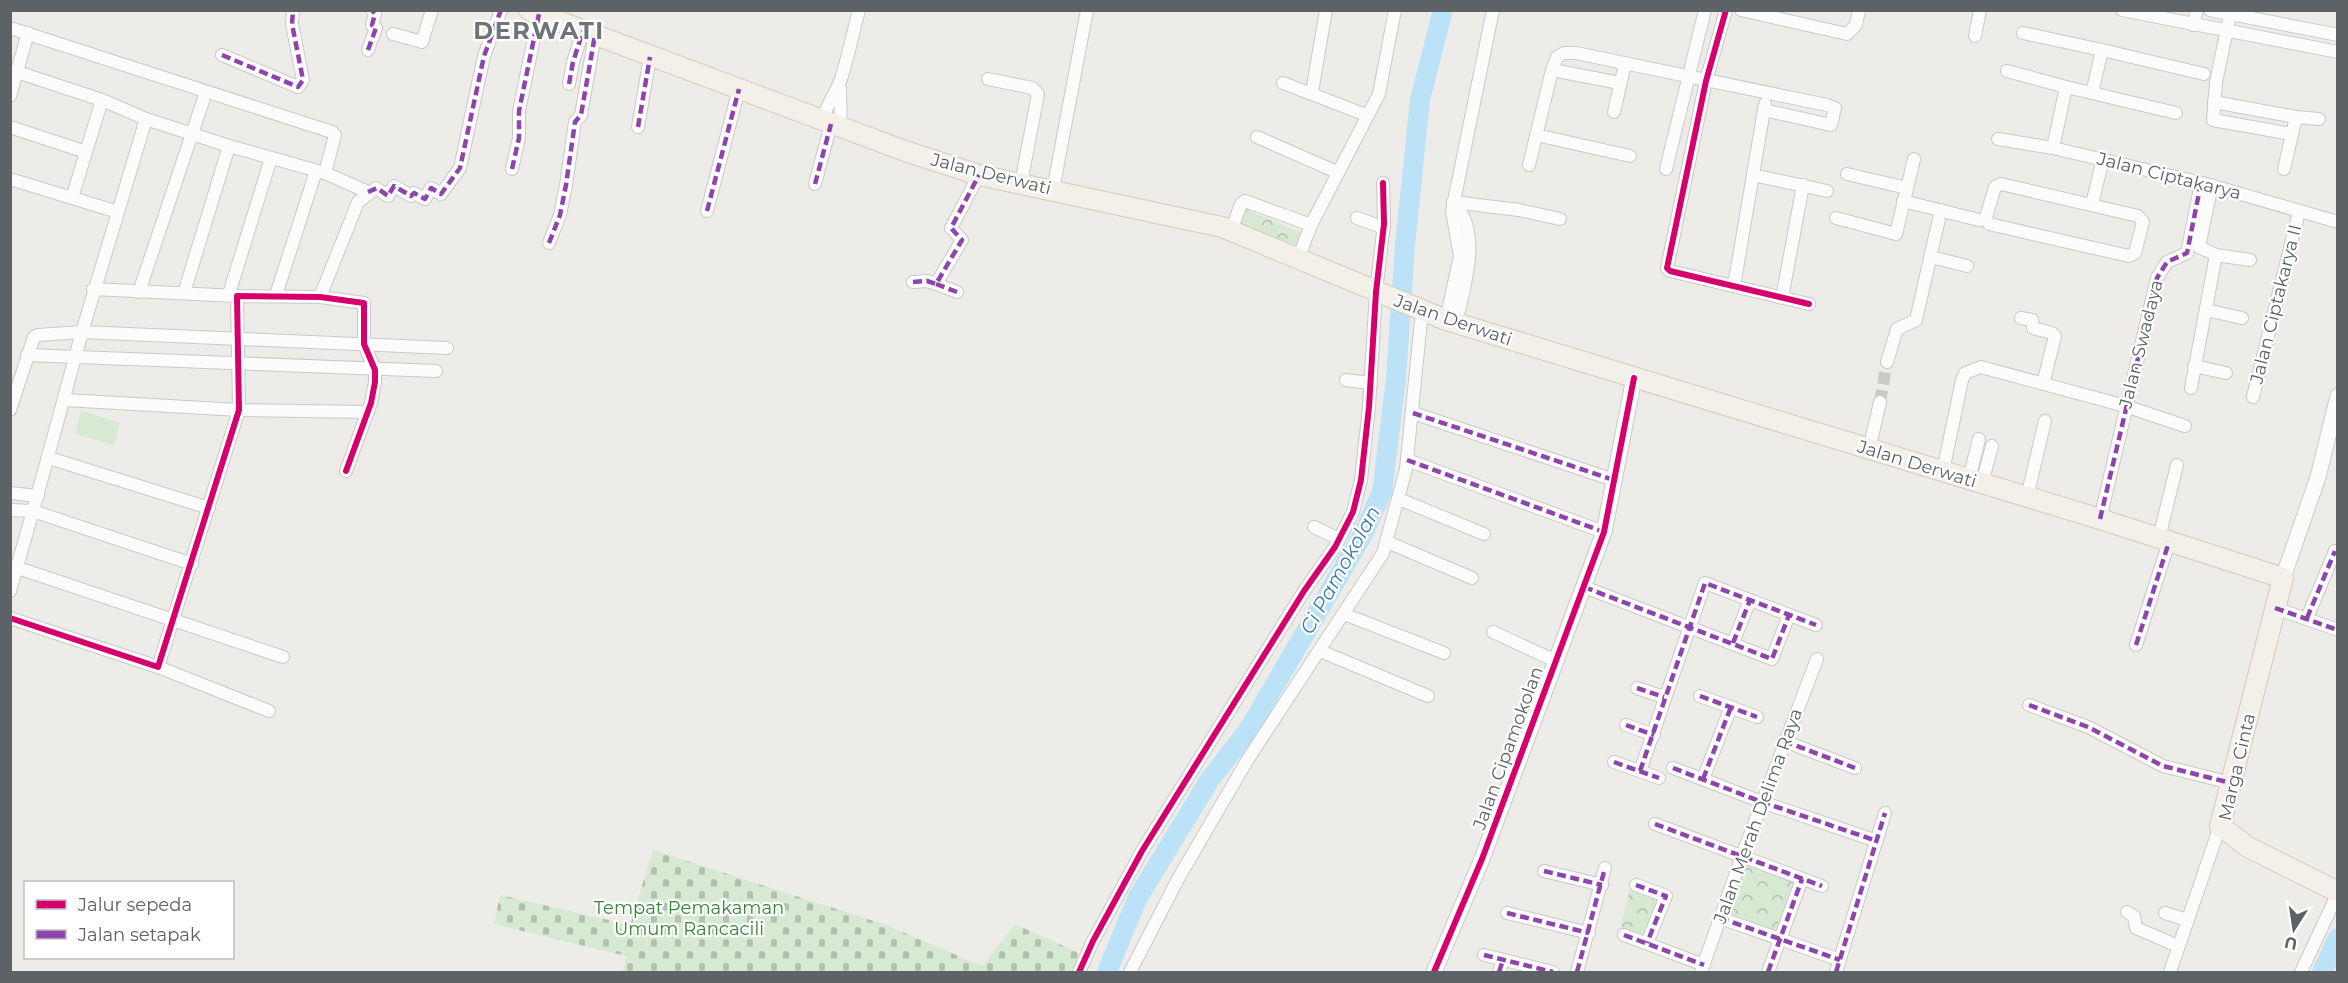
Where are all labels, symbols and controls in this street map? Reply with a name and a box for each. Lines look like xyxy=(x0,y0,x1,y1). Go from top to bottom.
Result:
district label: DERWATI xyxy=(473,16,605,45)
street label: Jalan Ciptakarya xyxy=(2094,147,2243,205)
street label: Jalan Derwati xyxy=(927,148,1054,200)
street label: Jalan Ciptakarya II xyxy=(2245,222,2306,387)
street label: Jalan Swadaya xyxy=(2114,278,2168,411)
street label: Jalan Derwati xyxy=(1390,289,1515,350)
street label: Jalan Derwati xyxy=(1854,435,1979,493)
water label: Ci Pamokolan xyxy=(1295,502,1385,638)
street label: Jalan Cipamokolan xyxy=(1468,663,1548,834)
street label: Jalan Merah Delima Raya xyxy=(1708,706,1807,927)
street label: Marga Cinta xyxy=(2214,711,2260,823)
legend xyxy=(24,881,234,959)
text: Jalur sepeda xyxy=(77,894,192,916)
park label: Tempat Pemakaman Umum Rancacili xyxy=(594,897,784,940)
north arrow xyxy=(2264,899,2324,959)
text: Jalan setapak xyxy=(77,924,201,946)
text: U xyxy=(2283,933,2299,954)

